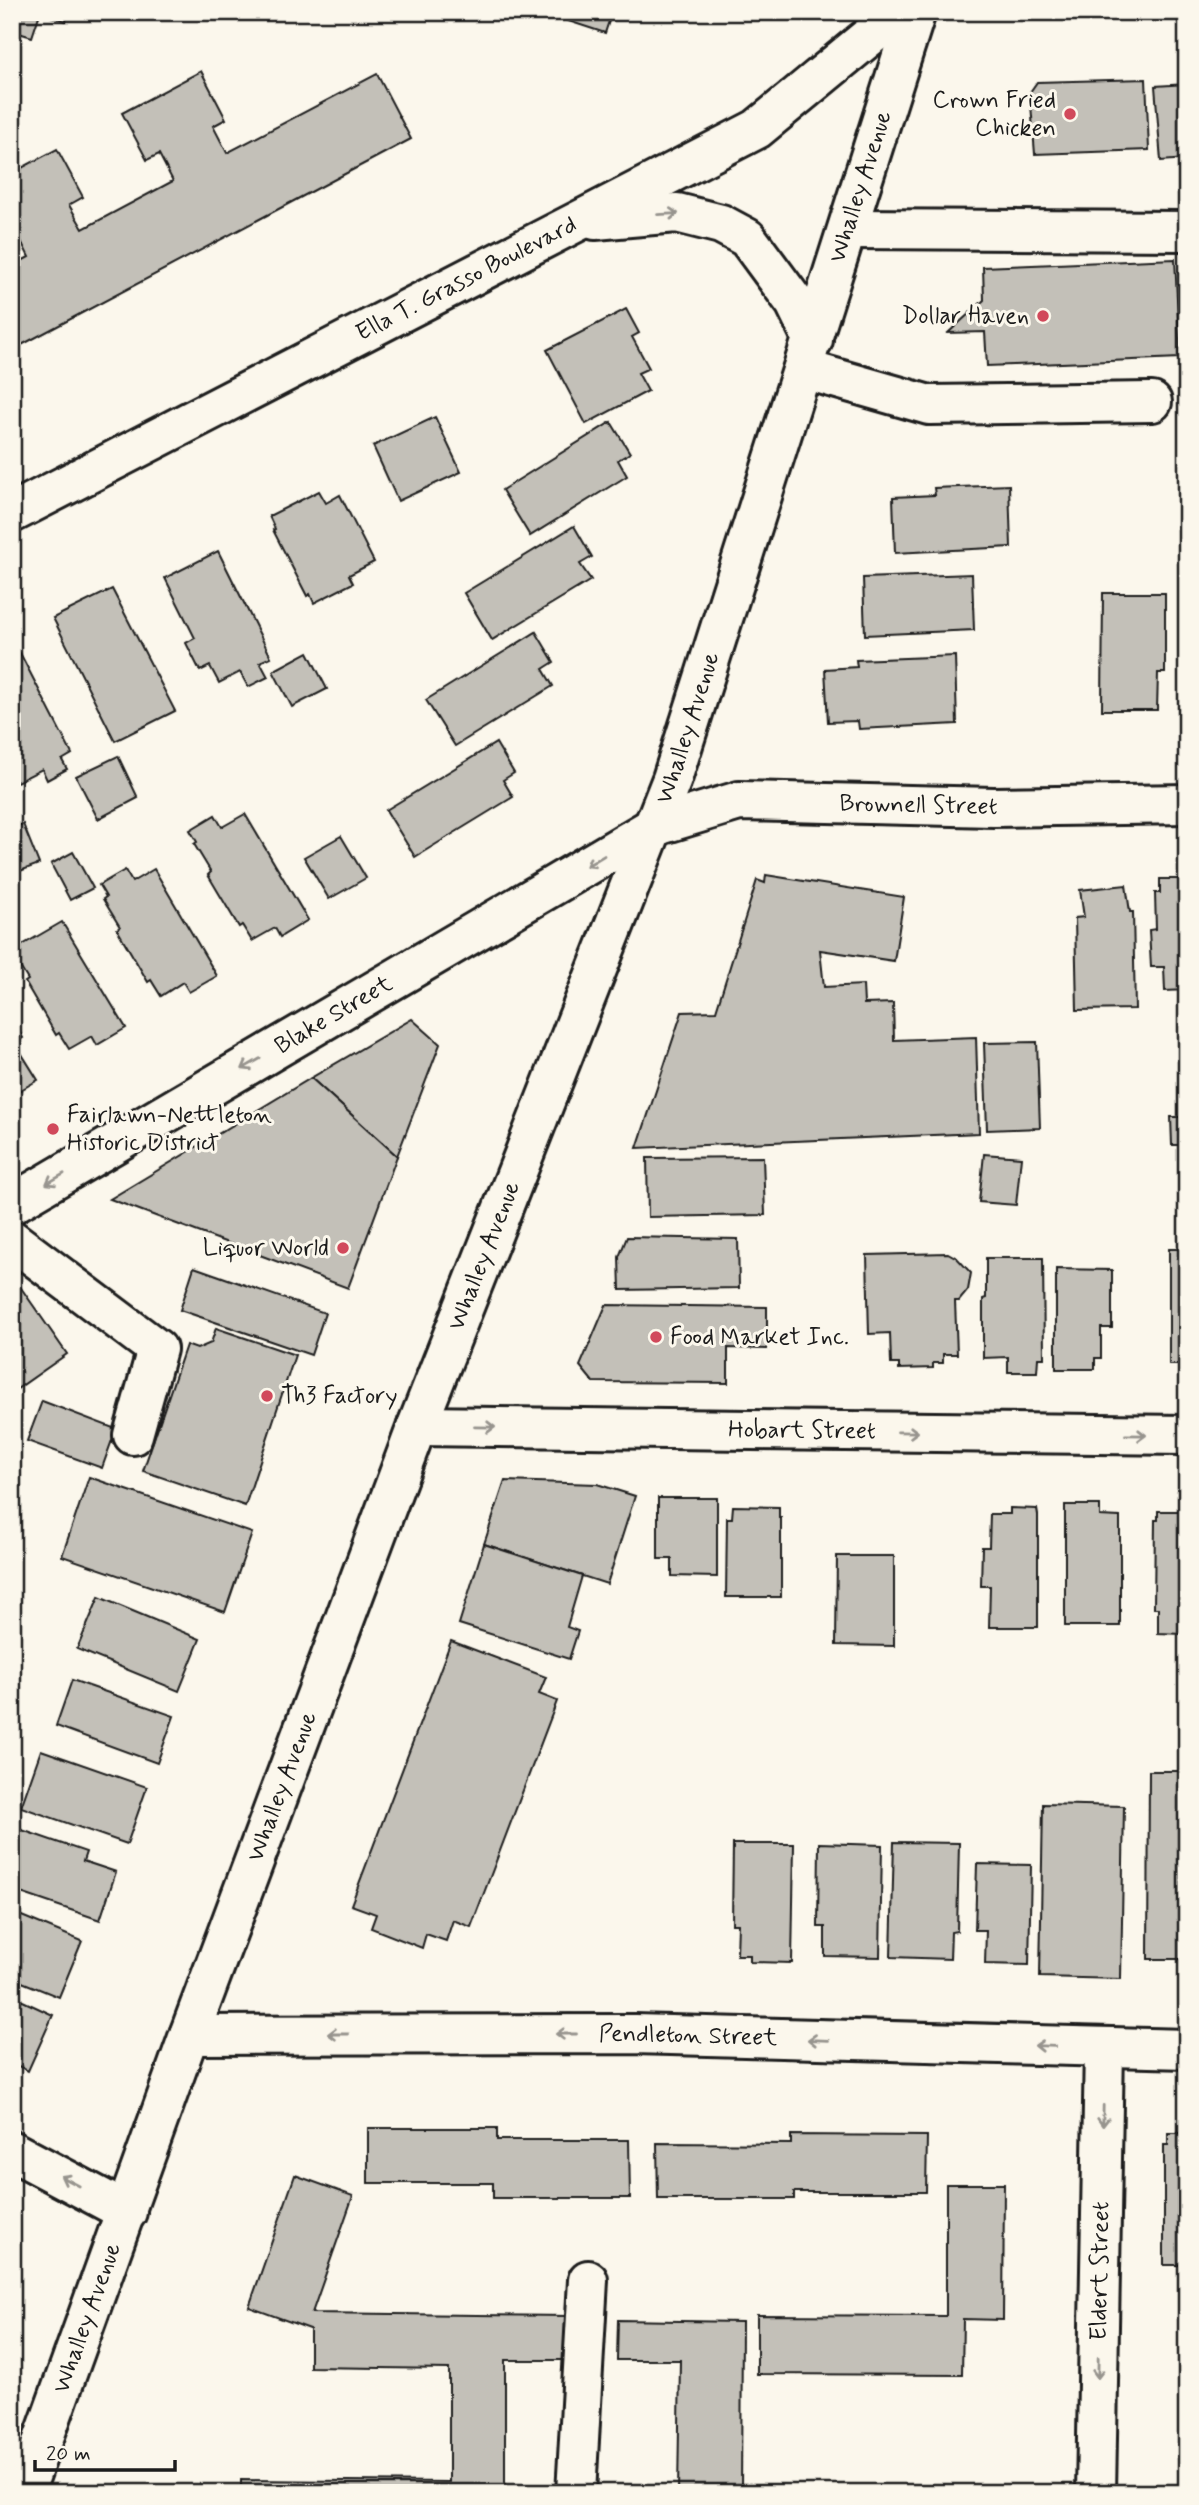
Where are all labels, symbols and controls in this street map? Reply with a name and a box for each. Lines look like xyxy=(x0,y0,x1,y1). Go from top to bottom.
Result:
place label: Crown Fried Chicken xyxy=(933,85,1056,144)
marker: Crown Fried Chicken xyxy=(1062,106,1078,122)
street label: Whalley Avenue xyxy=(822,107,899,267)
one-way arrow xyxy=(656,207,679,220)
street label: Ella T. Grasso Boulevard xyxy=(350,209,582,349)
place label: Dollar Haven xyxy=(902,301,1029,332)
marker: Dollar Haven xyxy=(1035,308,1051,324)
street label: Whalley Avenue xyxy=(648,648,727,808)
street label: Brownell Street xyxy=(839,788,998,823)
one-way arrow xyxy=(585,855,605,869)
street label: Blake Street xyxy=(269,968,398,1062)
one-way arrow xyxy=(241,1057,261,1071)
place label: Fairlawn-Nettleton Historic District xyxy=(67,1100,272,1159)
marker: Fairlawn-Nettleton Historic District xyxy=(45,1121,61,1137)
one-way arrow xyxy=(45,1173,65,1187)
street label: Whalley Avenue xyxy=(441,1177,527,1335)
place label: Liquor World xyxy=(203,1233,329,1264)
marker: Liquor World xyxy=(335,1240,351,1256)
place label: Food Market Inc. xyxy=(670,1322,849,1353)
marker: Food Market Inc. xyxy=(648,1329,664,1345)
place label: Th3 Factory xyxy=(281,1381,398,1412)
marker: Th3 Factory xyxy=(259,1388,275,1404)
street label: Hobart Street xyxy=(728,1414,876,1447)
one-way arrow xyxy=(473,1420,496,1434)
one-way arrow xyxy=(897,1425,920,1439)
one-way arrow xyxy=(1124,1428,1147,1442)
street label: Whalley Avenue xyxy=(240,1707,324,1866)
street label: Pendleton Street xyxy=(599,2018,778,2053)
one-way arrow xyxy=(327,2027,350,2041)
one-way arrow xyxy=(554,2027,577,2041)
one-way arrow xyxy=(806,2033,829,2046)
one-way arrow xyxy=(1034,2040,1057,2053)
one-way arrow xyxy=(1096,2105,1110,2128)
one-way arrow xyxy=(60,2174,80,2188)
street label: Eldert Street xyxy=(1083,2201,1117,2341)
street label: Whalley Avenue xyxy=(46,2239,128,2397)
one-way arrow xyxy=(1092,2357,1105,2380)
scale bar xyxy=(35,2428,175,2472)
text: 20 m xyxy=(46,2440,91,2468)

